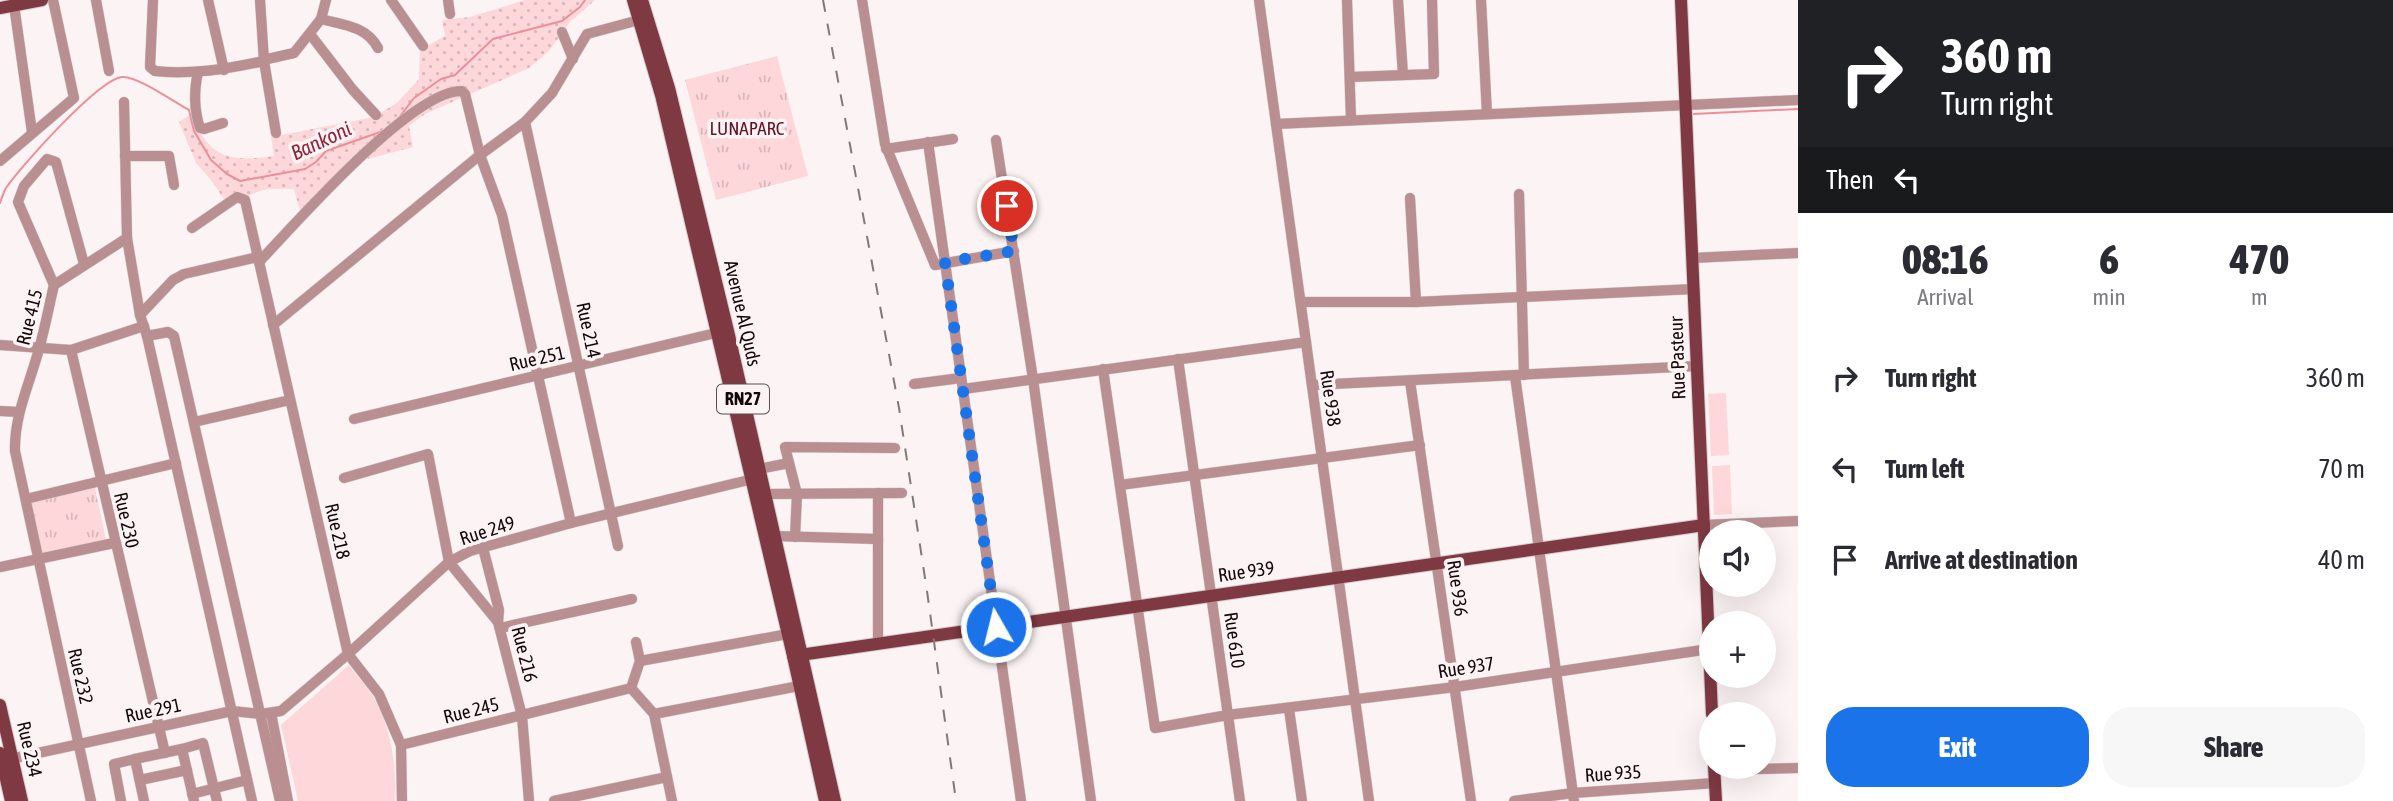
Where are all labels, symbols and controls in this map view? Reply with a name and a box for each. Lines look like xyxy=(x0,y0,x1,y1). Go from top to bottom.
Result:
text: 360 m xyxy=(1941,27,2052,83)
icon: right xyxy=(1826,28,1917,119)
text: Turn right xyxy=(1941,85,2054,122)
water label: Bankoni xyxy=(287,116,355,164)
park label: LUNAPARC xyxy=(710,117,785,139)
icon: left xyxy=(1888,161,1926,199)
text: Then xyxy=(1826,165,1874,195)
pin xyxy=(977,176,1037,236)
icon: arrive xyxy=(988,187,1026,225)
text: 08:16 xyxy=(1902,235,1989,283)
text: 6 xyxy=(2099,235,2119,283)
text: 470 xyxy=(2230,235,2289,283)
street label: Avenue Al Quds xyxy=(720,258,766,368)
text: Arrival xyxy=(1917,284,1973,310)
text: min xyxy=(2093,284,2126,310)
text: m xyxy=(2251,284,2268,310)
street label: Rue 415 xyxy=(11,287,47,347)
street label: Rue 214 xyxy=(572,300,606,360)
street label: Rue Pasteur xyxy=(1665,316,1689,400)
street label: Rue 251 xyxy=(507,341,567,375)
icon: right xyxy=(1826,359,1864,397)
text: Turn right xyxy=(1885,363,1976,393)
text: 360 m xyxy=(2306,363,2365,393)
street label: Rue 938 xyxy=(1316,368,1346,428)
road number: RN27 xyxy=(717,384,769,414)
icon: left xyxy=(1826,450,1864,488)
text: Turn left xyxy=(1885,454,1965,484)
text: 70 m xyxy=(2318,454,2365,484)
street label: Rue 230 xyxy=(110,490,144,550)
street label: Rue 218 xyxy=(321,501,355,561)
street label: Rue 249 xyxy=(457,511,517,549)
map controls xyxy=(1699,520,1776,779)
button: sound xyxy=(1699,520,1776,597)
icon: arrive xyxy=(1826,541,1864,579)
text: Arrive at destination xyxy=(1885,545,2078,575)
text: 40 m xyxy=(2318,545,2365,575)
street label: Rue 939 xyxy=(1216,556,1276,586)
street label: Rue 936 xyxy=(1443,558,1473,618)
position arrow xyxy=(959,590,1033,664)
street label: Rue 610 xyxy=(1220,610,1250,670)
button: + xyxy=(1699,611,1776,688)
street label: Rue 216 xyxy=(507,624,543,684)
street label: Rue 232 xyxy=(64,646,98,706)
street label: Rue 937 xyxy=(1436,652,1496,682)
street label: Rue 245 xyxy=(441,692,501,728)
street label: Rue 291 xyxy=(123,693,183,727)
button: − xyxy=(1699,702,1776,779)
button: Exit xyxy=(1826,707,2089,787)
button: Share xyxy=(2103,707,2365,787)
street label: Rue 234 xyxy=(13,719,47,779)
street label: Rue 935 xyxy=(1584,760,1642,786)

